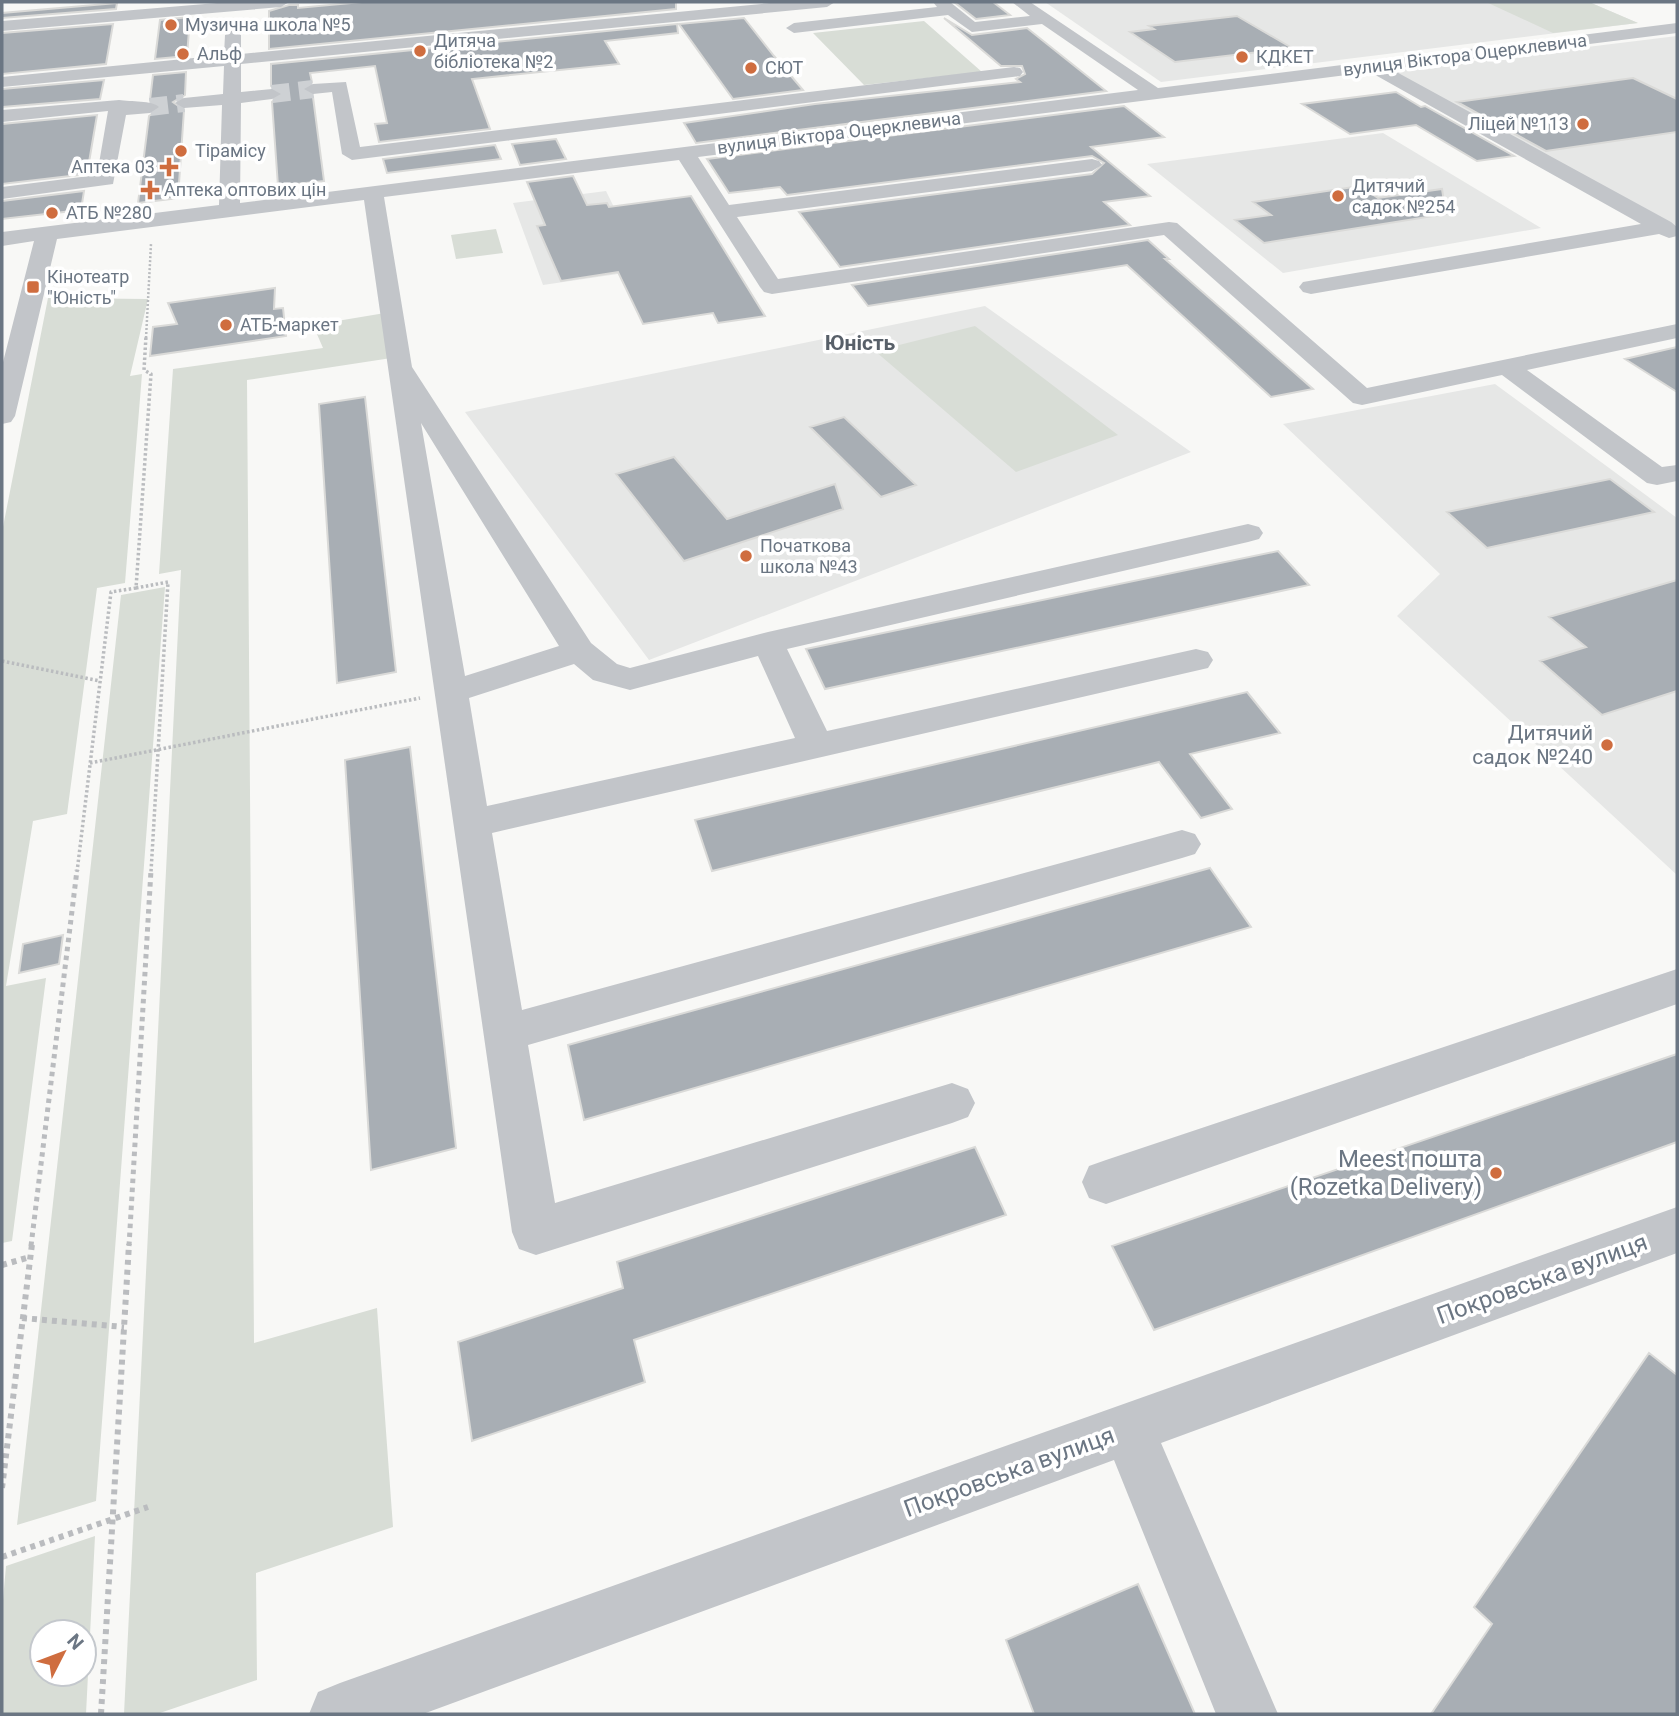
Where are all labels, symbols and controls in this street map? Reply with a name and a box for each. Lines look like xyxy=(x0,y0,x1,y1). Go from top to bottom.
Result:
place label: Музична школа №5 xyxy=(185,14,351,35)
marker: Музична школа №5 xyxy=(163,17,179,33)
street label: вулиця Віктора Оцерклевича xyxy=(1342,29,1588,80)
place label: Дитяча бібліотека №2 xyxy=(434,30,553,72)
place label: Альф xyxy=(197,43,242,64)
marker: Дитяча бібліотека №2 xyxy=(412,43,428,59)
marker: Альф xyxy=(175,46,191,62)
place label: КДКЕТ xyxy=(1256,46,1314,67)
marker: КДКЕТ xyxy=(1234,49,1250,65)
place label: СЮТ xyxy=(765,57,804,78)
marker: СЮТ xyxy=(743,60,759,76)
street label: вулиця Віктора Оцерклевича xyxy=(716,107,962,158)
place label: Ліцей №113 xyxy=(1468,113,1569,134)
marker: Ліцей №113 xyxy=(1575,116,1591,132)
place label: Тірамісу xyxy=(195,140,266,161)
marker: Тірамісу xyxy=(173,143,189,159)
place label: Аптека 03 xyxy=(71,156,155,177)
marker: Аптека 03 xyxy=(161,159,177,175)
place label: Дитячий садок №254 xyxy=(1352,175,1455,217)
place label: Аптека оптових цін xyxy=(164,179,326,200)
marker: Аптека оптових цін xyxy=(142,182,158,198)
marker: Дитячий садок №254 xyxy=(1330,188,1346,204)
place label: АТБ №280 xyxy=(66,202,152,223)
marker: АТБ №280 xyxy=(44,205,60,221)
place label: Кінотеатр "Юність" xyxy=(47,266,129,308)
marker: Кінотеатр "Юність" xyxy=(25,279,41,295)
place label: АТБ-маркет xyxy=(240,314,339,335)
marker: АТБ-маркет xyxy=(218,317,234,333)
district label: Юність xyxy=(825,331,896,355)
place label: Початкова школа №43 xyxy=(760,535,858,577)
marker: Початкова школа №43 xyxy=(738,548,754,564)
place label: Дитячий садок №240 xyxy=(1472,721,1593,769)
marker: Дитячий садок №240 xyxy=(1599,737,1615,753)
place label: Meest пошта (Rozetka Delivery) xyxy=(1290,1145,1482,1201)
marker: Meest пошта (Rozetka Delivery) xyxy=(1488,1165,1504,1181)
street label: Покровська вулиця xyxy=(1433,1228,1651,1330)
street label: Покровська вулиця xyxy=(900,1421,1118,1523)
north arrow xyxy=(28,1618,98,1688)
text: N xyxy=(62,1629,88,1655)

